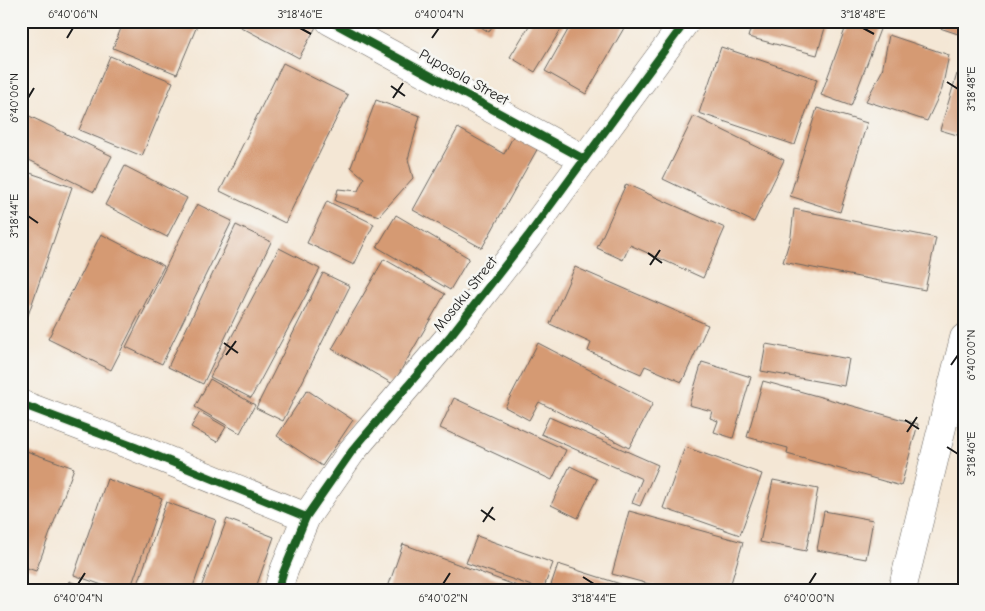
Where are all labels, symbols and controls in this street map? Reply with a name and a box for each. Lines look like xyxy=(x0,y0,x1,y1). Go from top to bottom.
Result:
text: 6°40'06"N xyxy=(48,7,98,21)
text: 3°18'46"E xyxy=(277,7,323,21)
text: 6°40'04"N xyxy=(414,7,464,21)
text: 3°18'48"E xyxy=(841,7,885,21)
street label: Puposola Street xyxy=(416,45,513,109)
text: 3°18'48"E xyxy=(964,67,978,111)
text: 6°40'06"N xyxy=(7,73,21,123)
text: 3°18'44"E xyxy=(7,194,21,238)
street label: Mosaku Street xyxy=(429,252,501,335)
text: 6°40'00"N xyxy=(964,330,978,380)
text: 3°18'46"E xyxy=(964,431,978,477)
text: 6°40'04"N xyxy=(53,591,103,605)
text: 6°40'02"N xyxy=(418,591,468,605)
text: 3°18'44"E xyxy=(572,591,616,605)
text: 6°40'00"N xyxy=(784,591,834,605)

